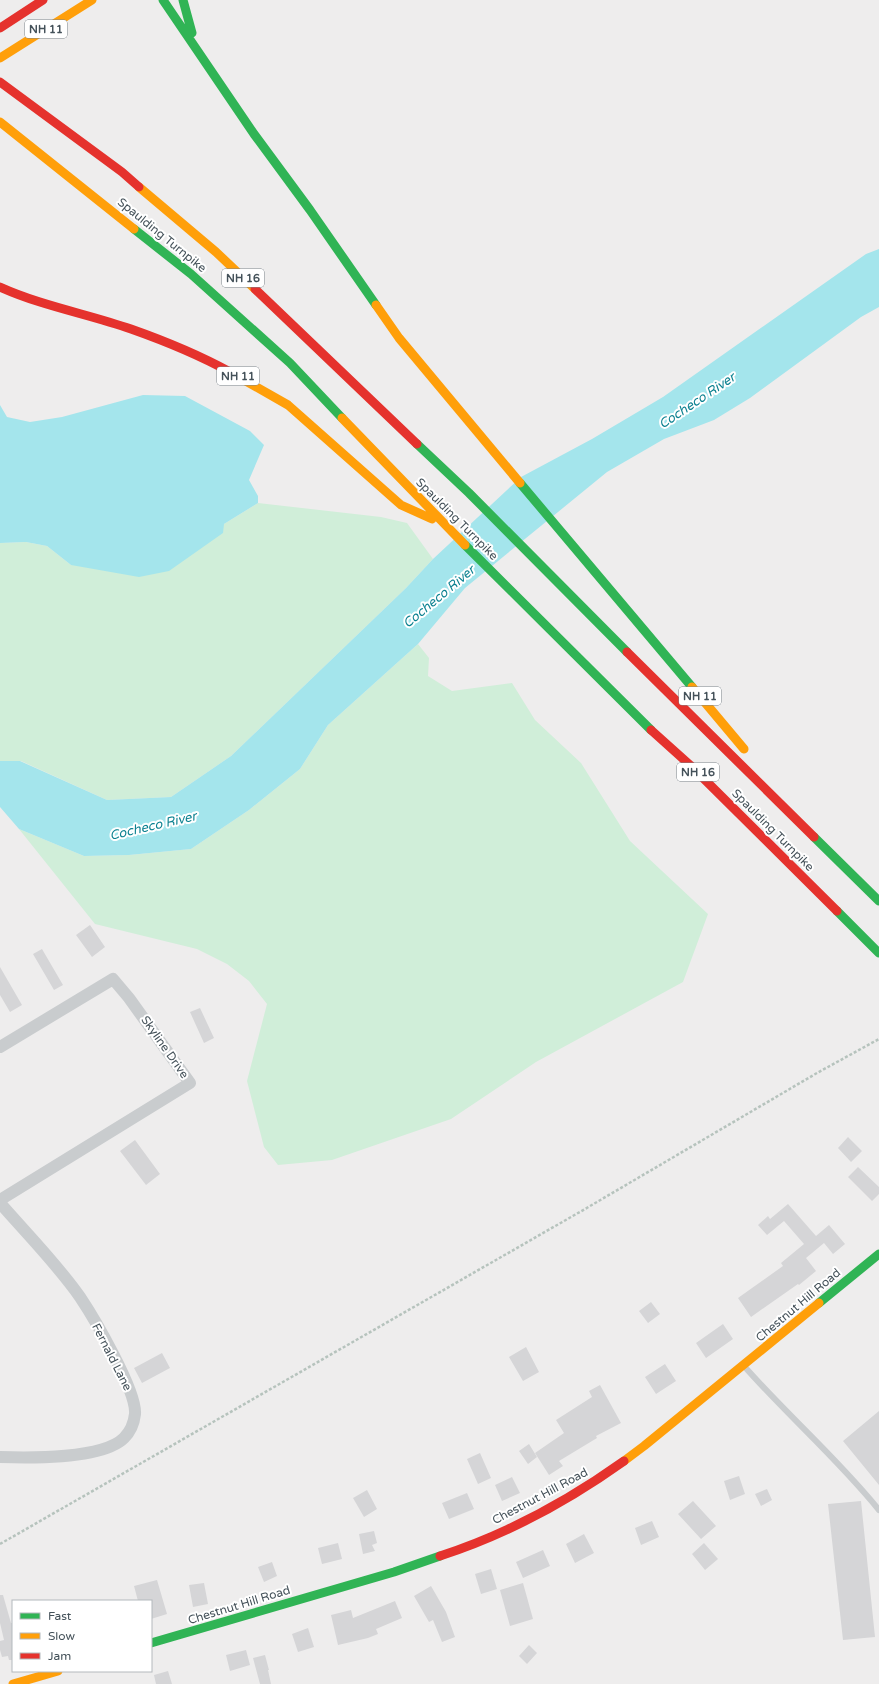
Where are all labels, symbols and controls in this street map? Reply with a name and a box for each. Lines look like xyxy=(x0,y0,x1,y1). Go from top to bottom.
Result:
road number: NH 11 xyxy=(25,20,67,38)
street label: Spaulding Turnpike xyxy=(115,195,209,275)
road number: NH 16 xyxy=(222,269,264,287)
road number: NH 11 xyxy=(217,367,259,385)
water label: Cocheco River xyxy=(656,368,740,432)
street label: Spaulding Turnpike xyxy=(413,475,501,563)
water label: Cocheco River xyxy=(400,561,480,632)
road number: NH 11 xyxy=(679,687,721,705)
road number: NH 16 xyxy=(677,763,719,781)
street label: Spaulding Turnpike xyxy=(729,786,817,874)
water label: Cocheco River xyxy=(108,808,200,844)
street label: Skyline Drive xyxy=(138,1013,192,1081)
street label: Chestnut Hill Road xyxy=(753,1266,843,1344)
street label: Fernald Lane xyxy=(89,1321,135,1393)
street label: Chestnut Hill Road xyxy=(490,1465,590,1527)
street label: Chestnut Hill Road xyxy=(186,1583,292,1627)
legend xyxy=(12,1600,152,1672)
text: Fast xyxy=(48,1609,72,1623)
text: Slow xyxy=(48,1629,75,1643)
text: Jam xyxy=(48,1649,71,1663)

